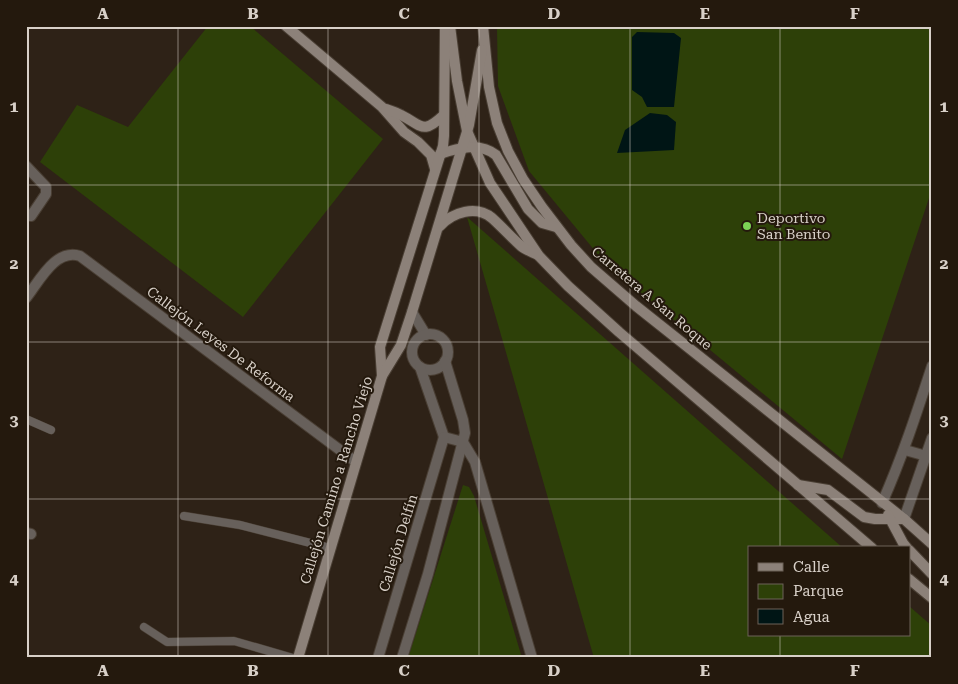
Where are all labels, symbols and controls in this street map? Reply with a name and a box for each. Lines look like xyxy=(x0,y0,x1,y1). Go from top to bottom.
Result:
text: A xyxy=(97,4,109,23)
text: B xyxy=(247,4,259,23)
text: C xyxy=(398,4,410,23)
text: D xyxy=(548,4,561,23)
text: E xyxy=(700,4,710,23)
text: F xyxy=(850,4,860,23)
text: 1 xyxy=(10,97,19,116)
text: 1 xyxy=(940,97,949,116)
place label: Deportivo San Benito xyxy=(757,210,830,242)
marker: Deportivo San Benito xyxy=(741,220,753,232)
street label: Carretera A San Roque xyxy=(589,243,716,353)
text: 2 xyxy=(10,254,19,273)
text: 2 xyxy=(940,254,949,273)
street label: Callejón Leyes De Reforma xyxy=(144,283,298,405)
street label: Callejón Camino a Rancho Viejo xyxy=(297,374,375,586)
text: 3 xyxy=(10,411,19,430)
text: 3 xyxy=(940,411,949,430)
street label: Callejón Delfín xyxy=(376,492,420,594)
legend xyxy=(748,546,910,636)
text: Calle xyxy=(793,558,829,576)
text: 4 xyxy=(10,569,19,588)
text: 4 xyxy=(940,569,949,588)
text: Parque xyxy=(793,582,844,600)
text: Agua xyxy=(793,608,830,626)
text: A xyxy=(97,661,109,680)
text: B xyxy=(247,661,259,680)
text: C xyxy=(398,661,410,680)
text: D xyxy=(548,661,561,680)
text: E xyxy=(700,661,710,680)
text: F xyxy=(850,661,860,680)

